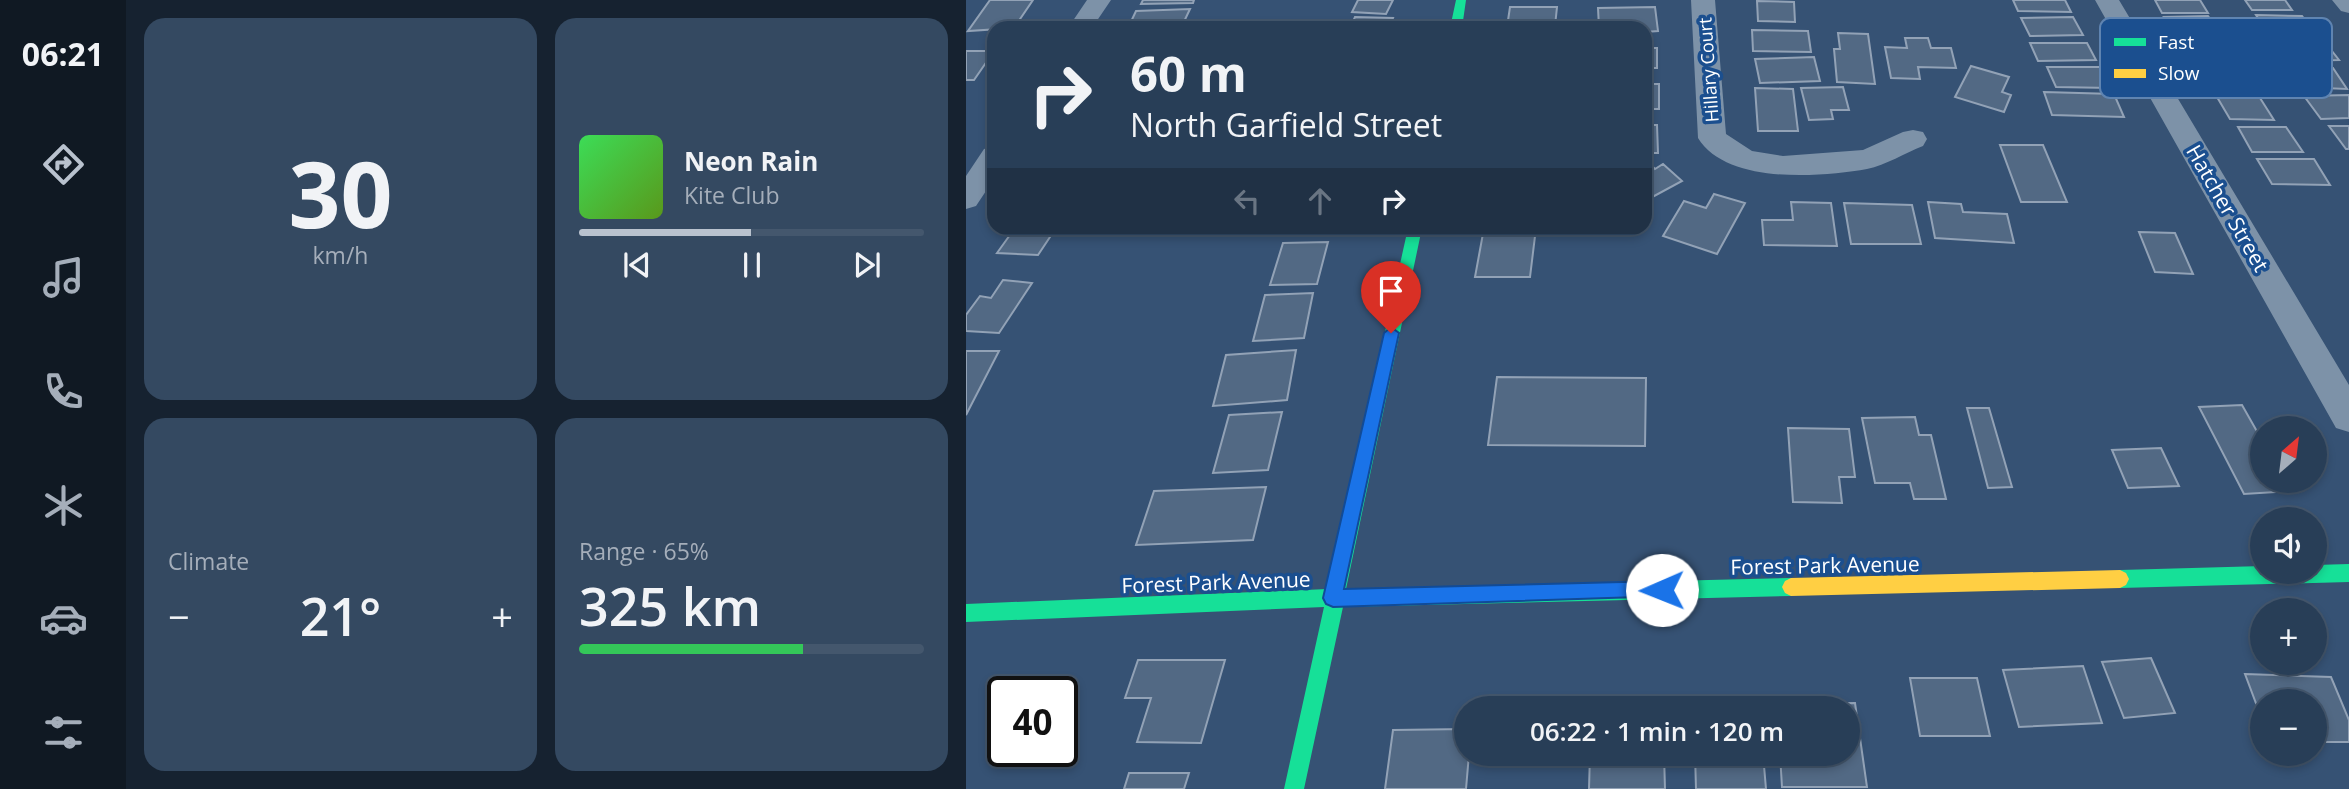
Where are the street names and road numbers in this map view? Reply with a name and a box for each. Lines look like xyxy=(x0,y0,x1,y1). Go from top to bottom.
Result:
street label: Hillary Court xyxy=(1692,17,1724,123)
street label: Hatcher Street xyxy=(2180,139,2276,277)
street label: Forest Park Avenue xyxy=(1730,549,1920,581)
street label: Forest Park Avenue xyxy=(1121,565,1311,599)

